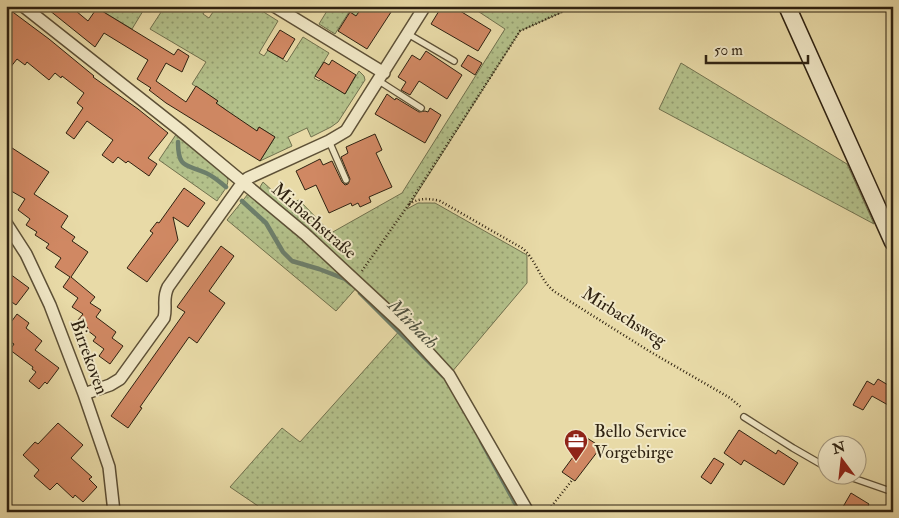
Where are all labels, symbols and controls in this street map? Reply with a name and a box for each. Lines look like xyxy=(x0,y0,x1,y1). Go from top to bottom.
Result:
scale bar xyxy=(706,32,809,64)
text: 50 m xyxy=(714,41,743,60)
street label: Mirbachstraße xyxy=(267,178,362,264)
street label: Mirbachsweg xyxy=(577,282,671,353)
water label: Mirbach xyxy=(382,293,443,354)
street label: Birrekoven xyxy=(65,316,113,398)
place label: Bello Service Vorgebirge xyxy=(594,420,687,464)
office icon: Bello Service Vorgebirge xyxy=(563,428,589,462)
north arrow xyxy=(816,436,866,486)
text: N xyxy=(830,438,847,458)

